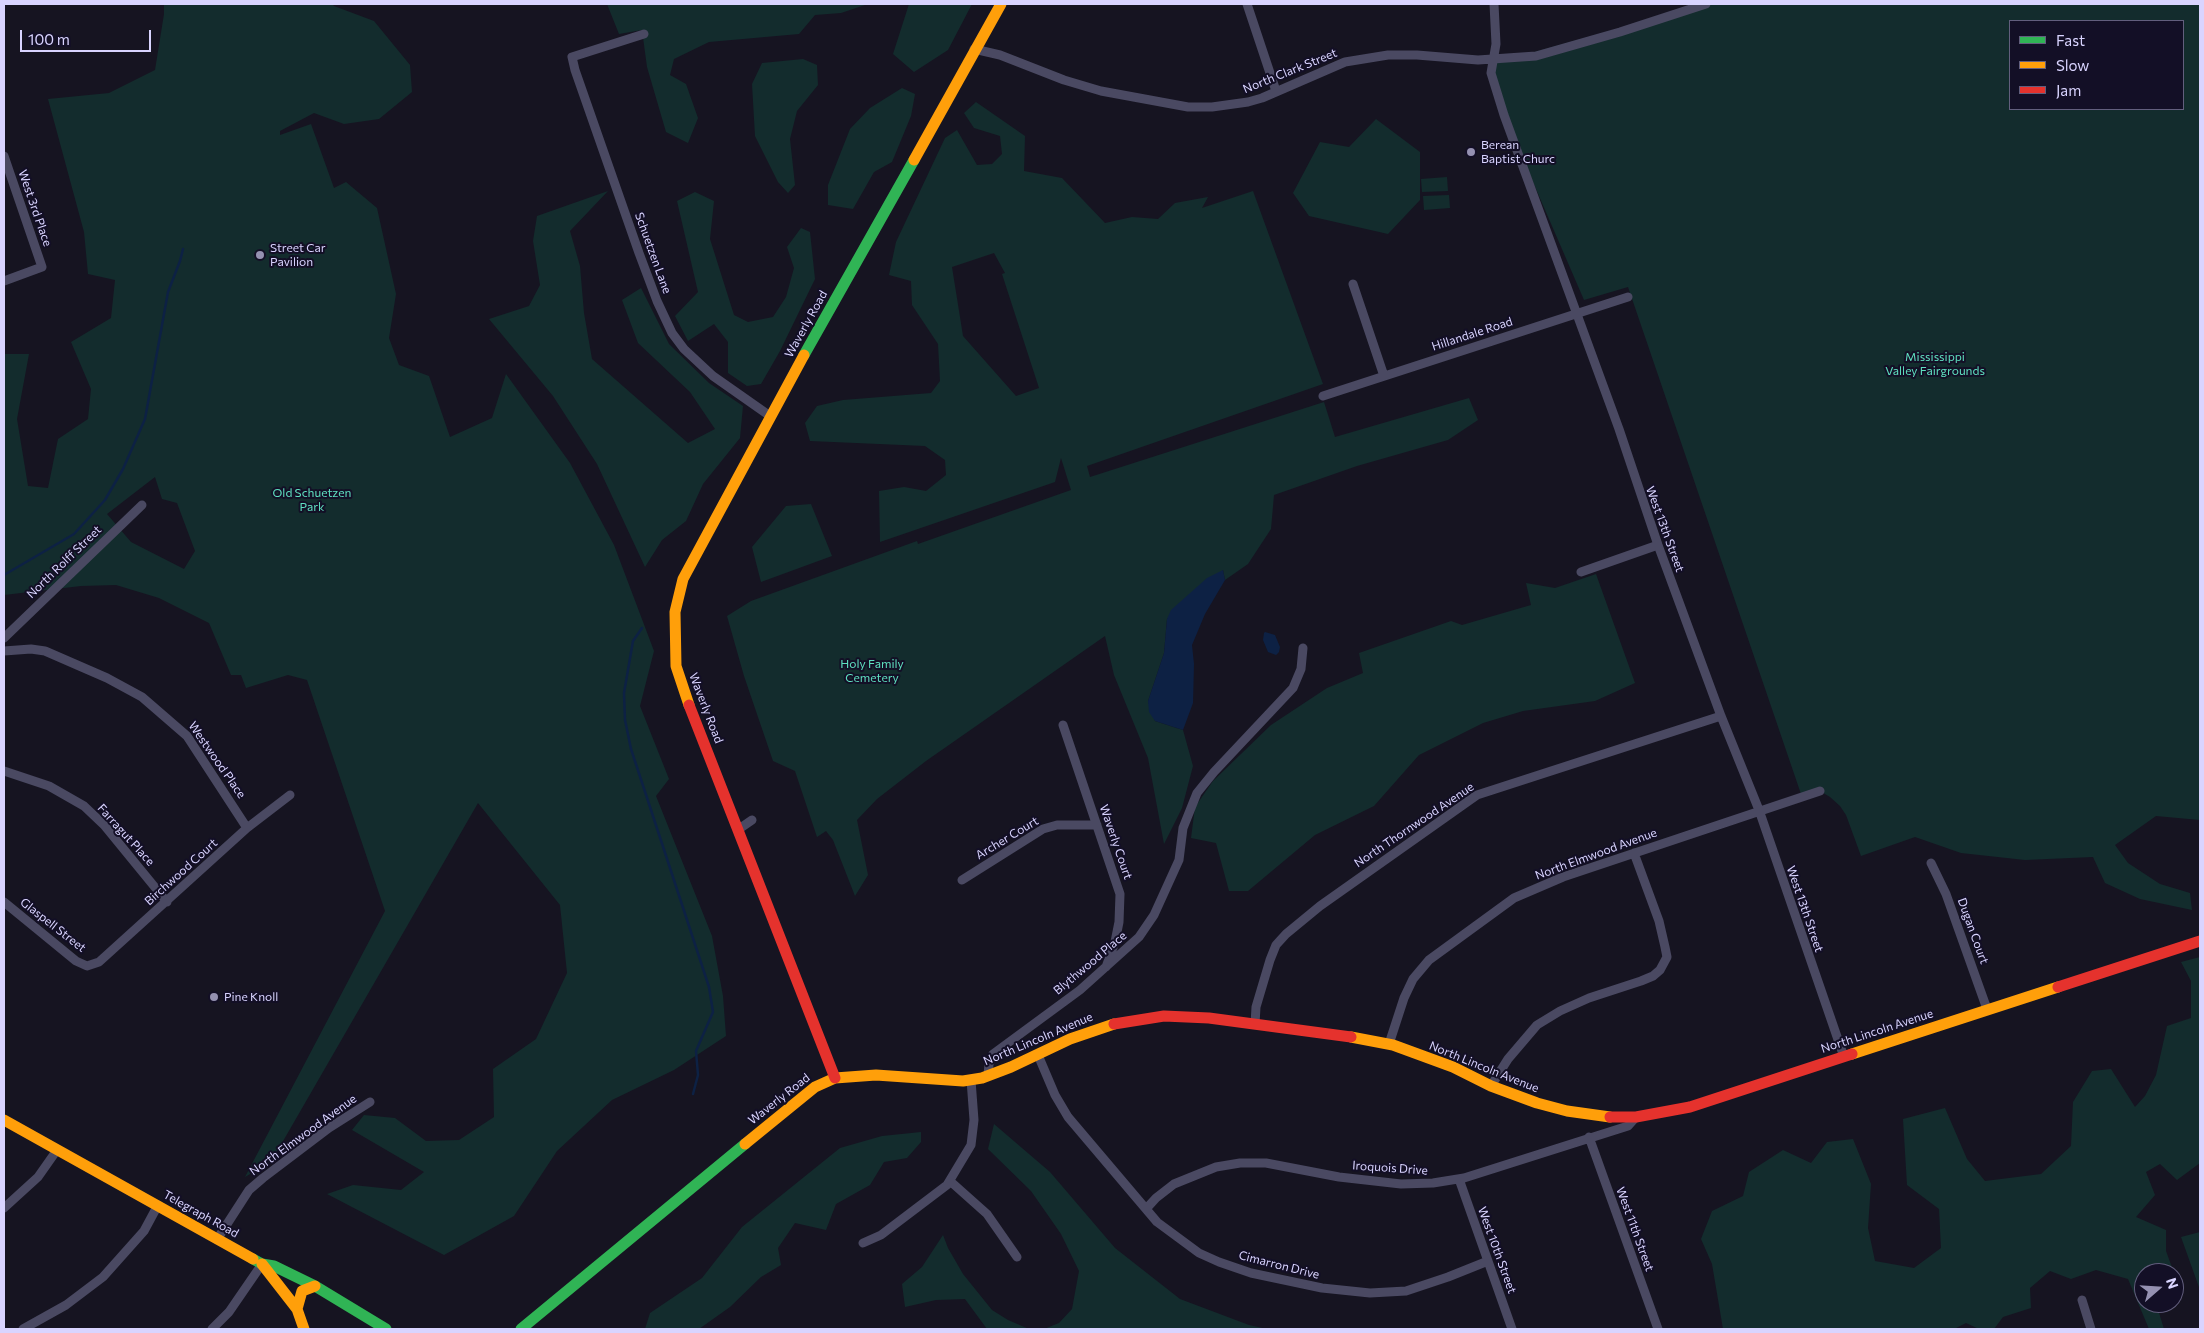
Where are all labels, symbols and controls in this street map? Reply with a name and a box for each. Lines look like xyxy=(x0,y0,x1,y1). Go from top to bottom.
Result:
scale bar xyxy=(22,20,154,52)
legend xyxy=(2009,20,2184,110)
text: 100 m xyxy=(28,30,70,48)
text: Fast xyxy=(2056,31,2085,49)
street label: North Clark Street xyxy=(1241,46,1339,96)
text: Slow xyxy=(2056,56,2089,74)
text: Jam xyxy=(2056,81,2081,99)
place label: Berean Baptist Churc xyxy=(1481,138,1555,166)
marker: Berean Baptist Churc xyxy=(1465,146,1477,158)
street label: West 3rd Place xyxy=(15,168,55,248)
street label: Schuetzen Lane xyxy=(632,210,674,296)
place label: Street Car Pavilion xyxy=(270,241,326,269)
marker: Street Car Pavilion xyxy=(254,249,266,261)
street label: Waverly Road xyxy=(782,288,830,360)
street label: Hillandale Road xyxy=(1430,314,1514,354)
park label: Mississippi Valley Fairgrounds xyxy=(1885,350,1985,378)
street label: West 13th Street xyxy=(1643,484,1687,574)
park label: Old Schuetzen Park xyxy=(273,486,351,514)
street label: North Rolff Street xyxy=(24,523,104,601)
park label: Holy Family Cemetery xyxy=(840,657,904,685)
street label: Waverly Road xyxy=(686,671,726,745)
street label: Westwood Place xyxy=(185,719,249,801)
street label: North Thornwood Avenue xyxy=(1351,780,1477,870)
street label: Farragut Place xyxy=(94,801,158,869)
street label: Waverly Court xyxy=(1096,803,1136,881)
street label: Archer Court xyxy=(973,814,1041,862)
street label: North Elmwood Avenue xyxy=(1533,825,1659,883)
street label: Birchwood Court xyxy=(142,836,220,908)
street label: West 13th Street xyxy=(1783,864,1827,954)
street label: Glaspell Street xyxy=(17,895,89,955)
street label: Dugan Court xyxy=(1954,896,1992,966)
street label: Blythwood Place xyxy=(1051,928,1129,998)
place label: Pine Knoll xyxy=(224,990,278,1004)
marker: Pine Knoll xyxy=(208,991,220,1003)
street label: North Lincoln Avenue xyxy=(1819,1006,1935,1056)
street label: North Lincoln Avenue xyxy=(981,1009,1095,1069)
street label: North Lincoln Avenue xyxy=(1427,1038,1541,1096)
street label: Waverly Road xyxy=(745,1070,813,1128)
street label: North Elmwood Avenue xyxy=(247,1091,359,1179)
street label: Iroquois Drive xyxy=(1352,1158,1428,1178)
street label: West 11th Street xyxy=(1613,1185,1657,1273)
street label: Telegraph Road xyxy=(161,1187,241,1241)
street label: West 10th Street xyxy=(1475,1205,1519,1295)
street label: Cimarron Drive xyxy=(1237,1248,1321,1282)
north arrow xyxy=(2134,1263,2184,1313)
text: N xyxy=(2163,1276,2182,1291)

